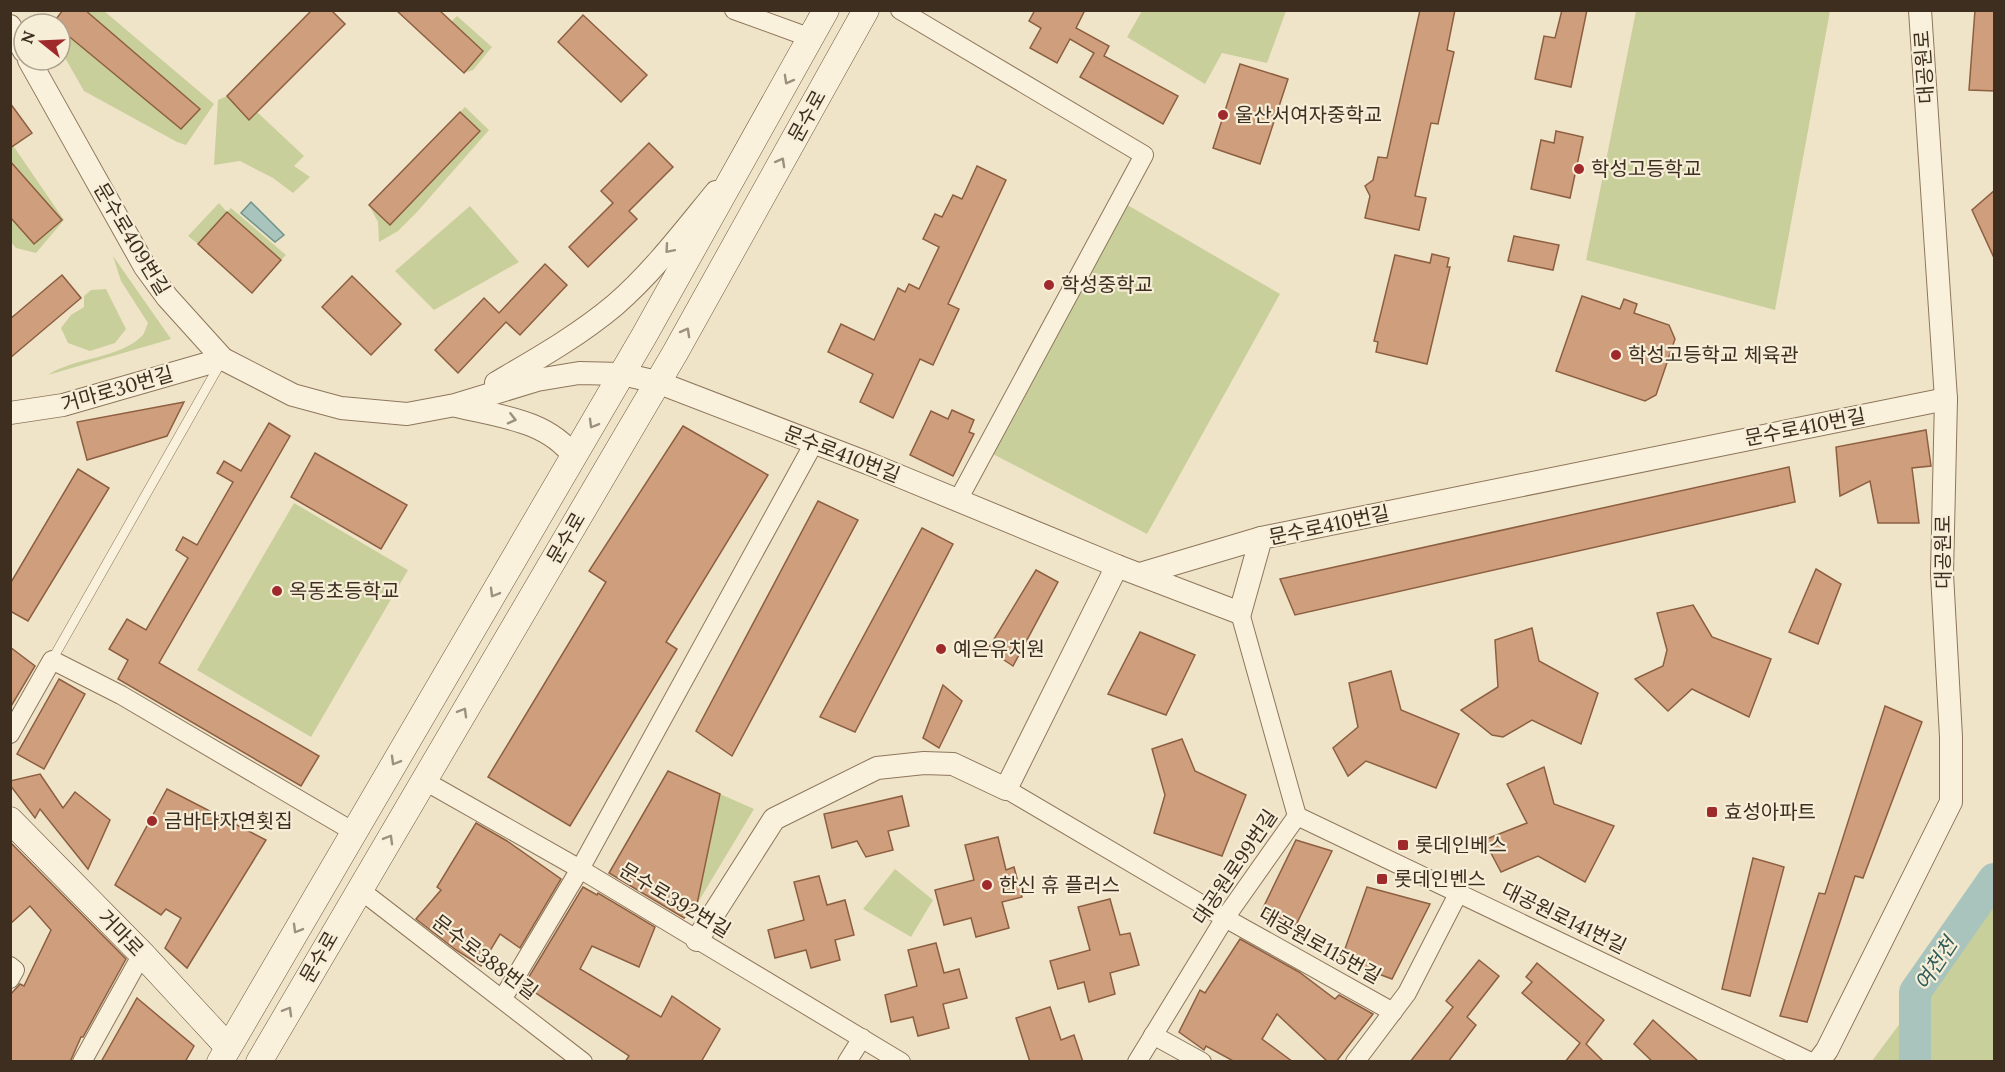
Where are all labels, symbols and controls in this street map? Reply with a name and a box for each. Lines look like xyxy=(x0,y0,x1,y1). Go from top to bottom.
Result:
north arrow xyxy=(12,12,72,72)
text: N xyxy=(16,28,39,46)
street label: 대공원로 xyxy=(1908,29,1939,105)
one-way arrow xyxy=(784,74,795,84)
street label: 문수로 xyxy=(782,86,831,146)
place label: 울산서여자중학교 xyxy=(1235,102,1382,127)
marker: 울산서여자중학교 xyxy=(1216,108,1230,122)
place label: 학성고등학교 xyxy=(1591,156,1701,181)
one-way arrow xyxy=(774,157,786,168)
marker: 학성고등학교 xyxy=(1572,162,1586,176)
street label: 문수로409번길 xyxy=(89,178,176,300)
one-way arrow xyxy=(665,242,676,253)
place label: 학성중학교 xyxy=(1061,272,1153,297)
marker: 학성중학교 xyxy=(1042,278,1056,292)
one-way arrow xyxy=(679,328,690,338)
place label: 학성고등학교 체육관 xyxy=(1628,342,1799,367)
marker: 학성고등학교 체육관 xyxy=(1609,348,1623,362)
street label: 거마로30번길 xyxy=(58,361,176,416)
street label: 문수로410번길 xyxy=(1742,403,1867,450)
one-way arrow xyxy=(507,412,517,425)
one-way arrow xyxy=(588,418,600,428)
street label: 문수로410번길 xyxy=(780,420,904,487)
street label: 문수로410번길 xyxy=(1266,500,1391,549)
street label: 문수로 xyxy=(541,508,590,568)
street label: 대공원로 xyxy=(1930,515,1955,589)
place label: 옥동초등학교 xyxy=(289,578,399,603)
marker: 옥동초등학교 xyxy=(270,584,284,598)
one-way arrow xyxy=(490,587,501,597)
place label: 예은유치원 xyxy=(953,636,1045,661)
marker: 예은유치원 xyxy=(934,642,948,656)
one-way arrow xyxy=(456,708,468,718)
one-way arrow xyxy=(391,755,403,765)
place label: 효성아파트 xyxy=(1724,799,1816,824)
street label: 대공원로99번길 xyxy=(1187,804,1282,929)
marker: 효성아파트 xyxy=(1705,805,1719,819)
place label: 금바다자연횟집 xyxy=(164,808,293,833)
marker: 금바다자연횟집 xyxy=(145,814,159,828)
place label: 롯데인베스 xyxy=(1415,832,1507,857)
one-way arrow xyxy=(382,835,393,845)
marker: 롯데인베스 xyxy=(1396,838,1410,852)
street label: 문수로392번길 xyxy=(615,857,735,943)
place label: 롯데인벤스 xyxy=(1394,866,1486,891)
place label: 한신 휴 플러스 xyxy=(999,872,1120,897)
marker: 롯데인벤스 xyxy=(1375,872,1389,886)
street label: 대공원로141번길 xyxy=(1498,877,1631,959)
marker: 한신 휴 플러스 xyxy=(980,878,994,892)
street label: 대공원로115번길 xyxy=(1255,901,1386,988)
street label: 거마로 xyxy=(93,904,150,961)
street label: 문수로388번길 xyxy=(428,909,543,1004)
one-way arrow xyxy=(293,923,304,933)
street label: 문수로 xyxy=(294,927,343,987)
water label: 여천천 xyxy=(1908,930,1964,995)
one-way arrow xyxy=(280,1007,292,1017)

